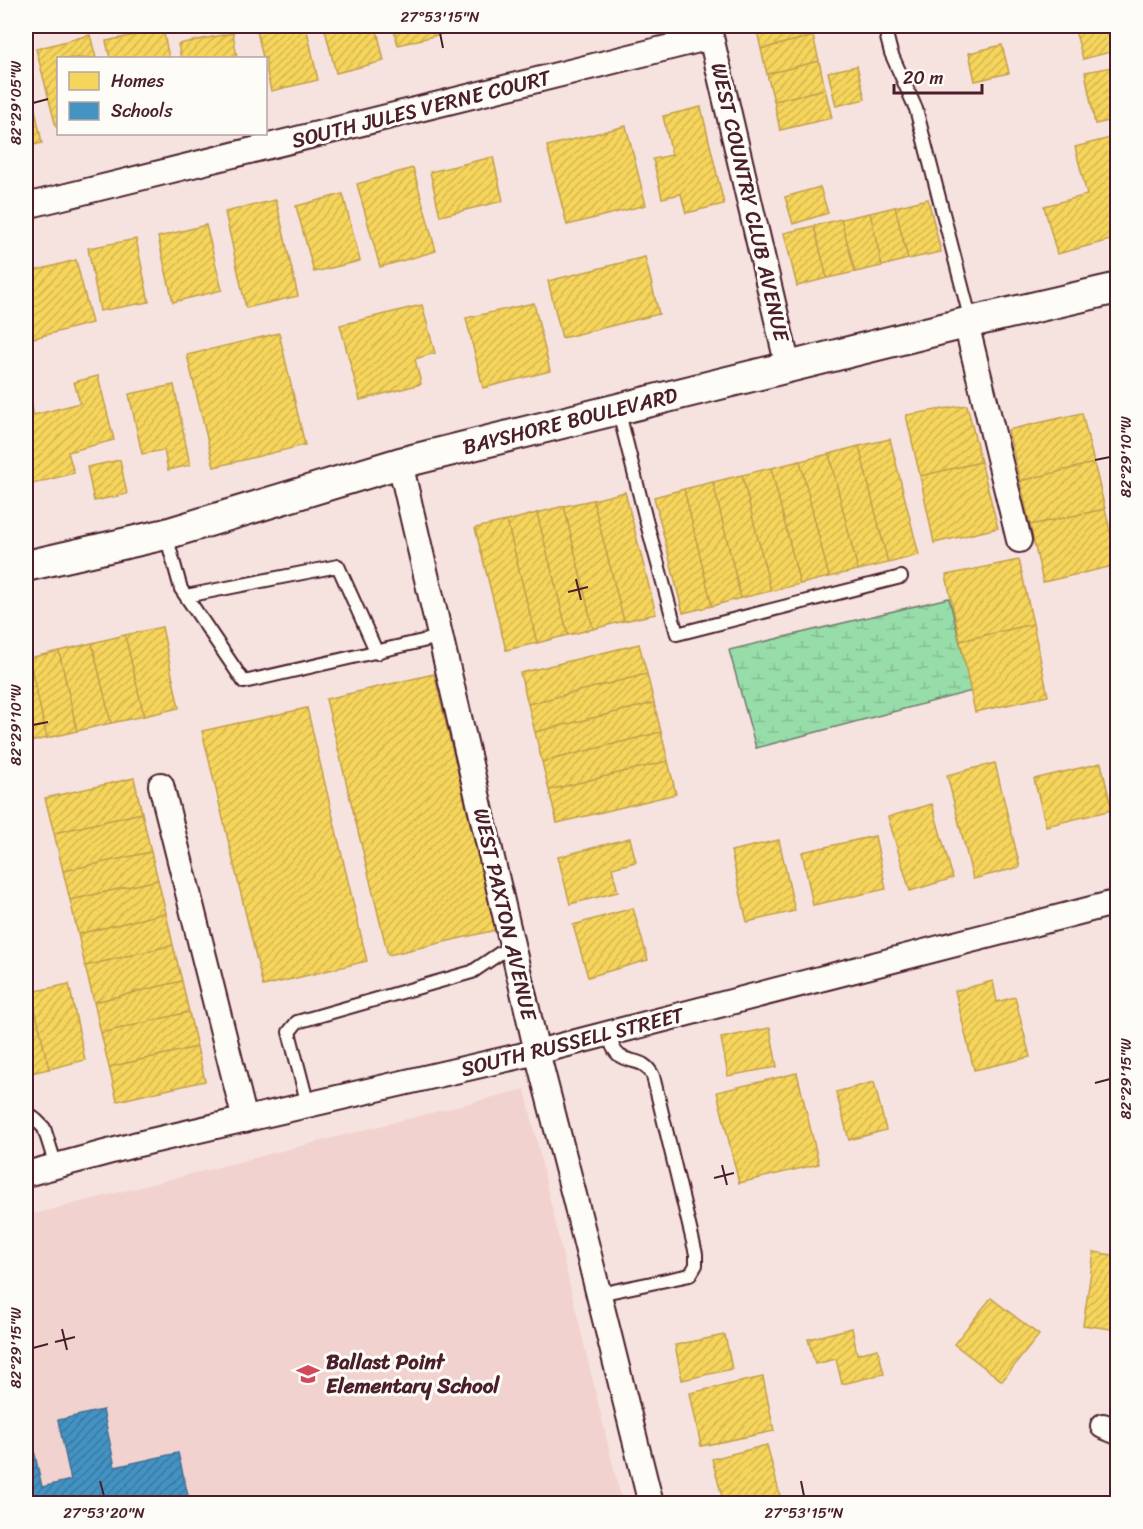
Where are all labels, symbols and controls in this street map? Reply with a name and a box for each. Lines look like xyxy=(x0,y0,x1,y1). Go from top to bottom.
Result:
text: 27°53'15"N xyxy=(401,4,480,30)
legend xyxy=(57,57,267,135)
scale bar xyxy=(894,57,982,95)
street label: SOUTH JULES VERNE COURT xyxy=(288,58,556,160)
street label: WEST COUNTRY CLUB AVENUE xyxy=(699,59,801,346)
text: 82°29'05"W xyxy=(3,61,29,145)
text: 20 m xyxy=(903,62,943,94)
text: Homes xyxy=(111,65,165,97)
text: Schools xyxy=(111,95,173,127)
street label: BAYSHORE BOULEVARD xyxy=(459,376,682,466)
text: 82°29'10"W xyxy=(1113,416,1139,498)
text: 82°29'10"W xyxy=(3,684,29,766)
street label: WEST PAXTON AVENUE xyxy=(462,804,548,1025)
street label: SOUTH RUSSELL STREET xyxy=(457,996,689,1088)
text: 82°29'15"W xyxy=(1113,1038,1139,1119)
text: 82°29'15"W xyxy=(3,1307,29,1388)
place label: Ballast Point Elementary School xyxy=(326,1343,500,1405)
school or university icon: Ballast Point Elementary School xyxy=(295,1361,321,1387)
text: 27°53'20"N xyxy=(63,1500,145,1526)
text: 27°53'15"N xyxy=(765,1500,844,1526)

